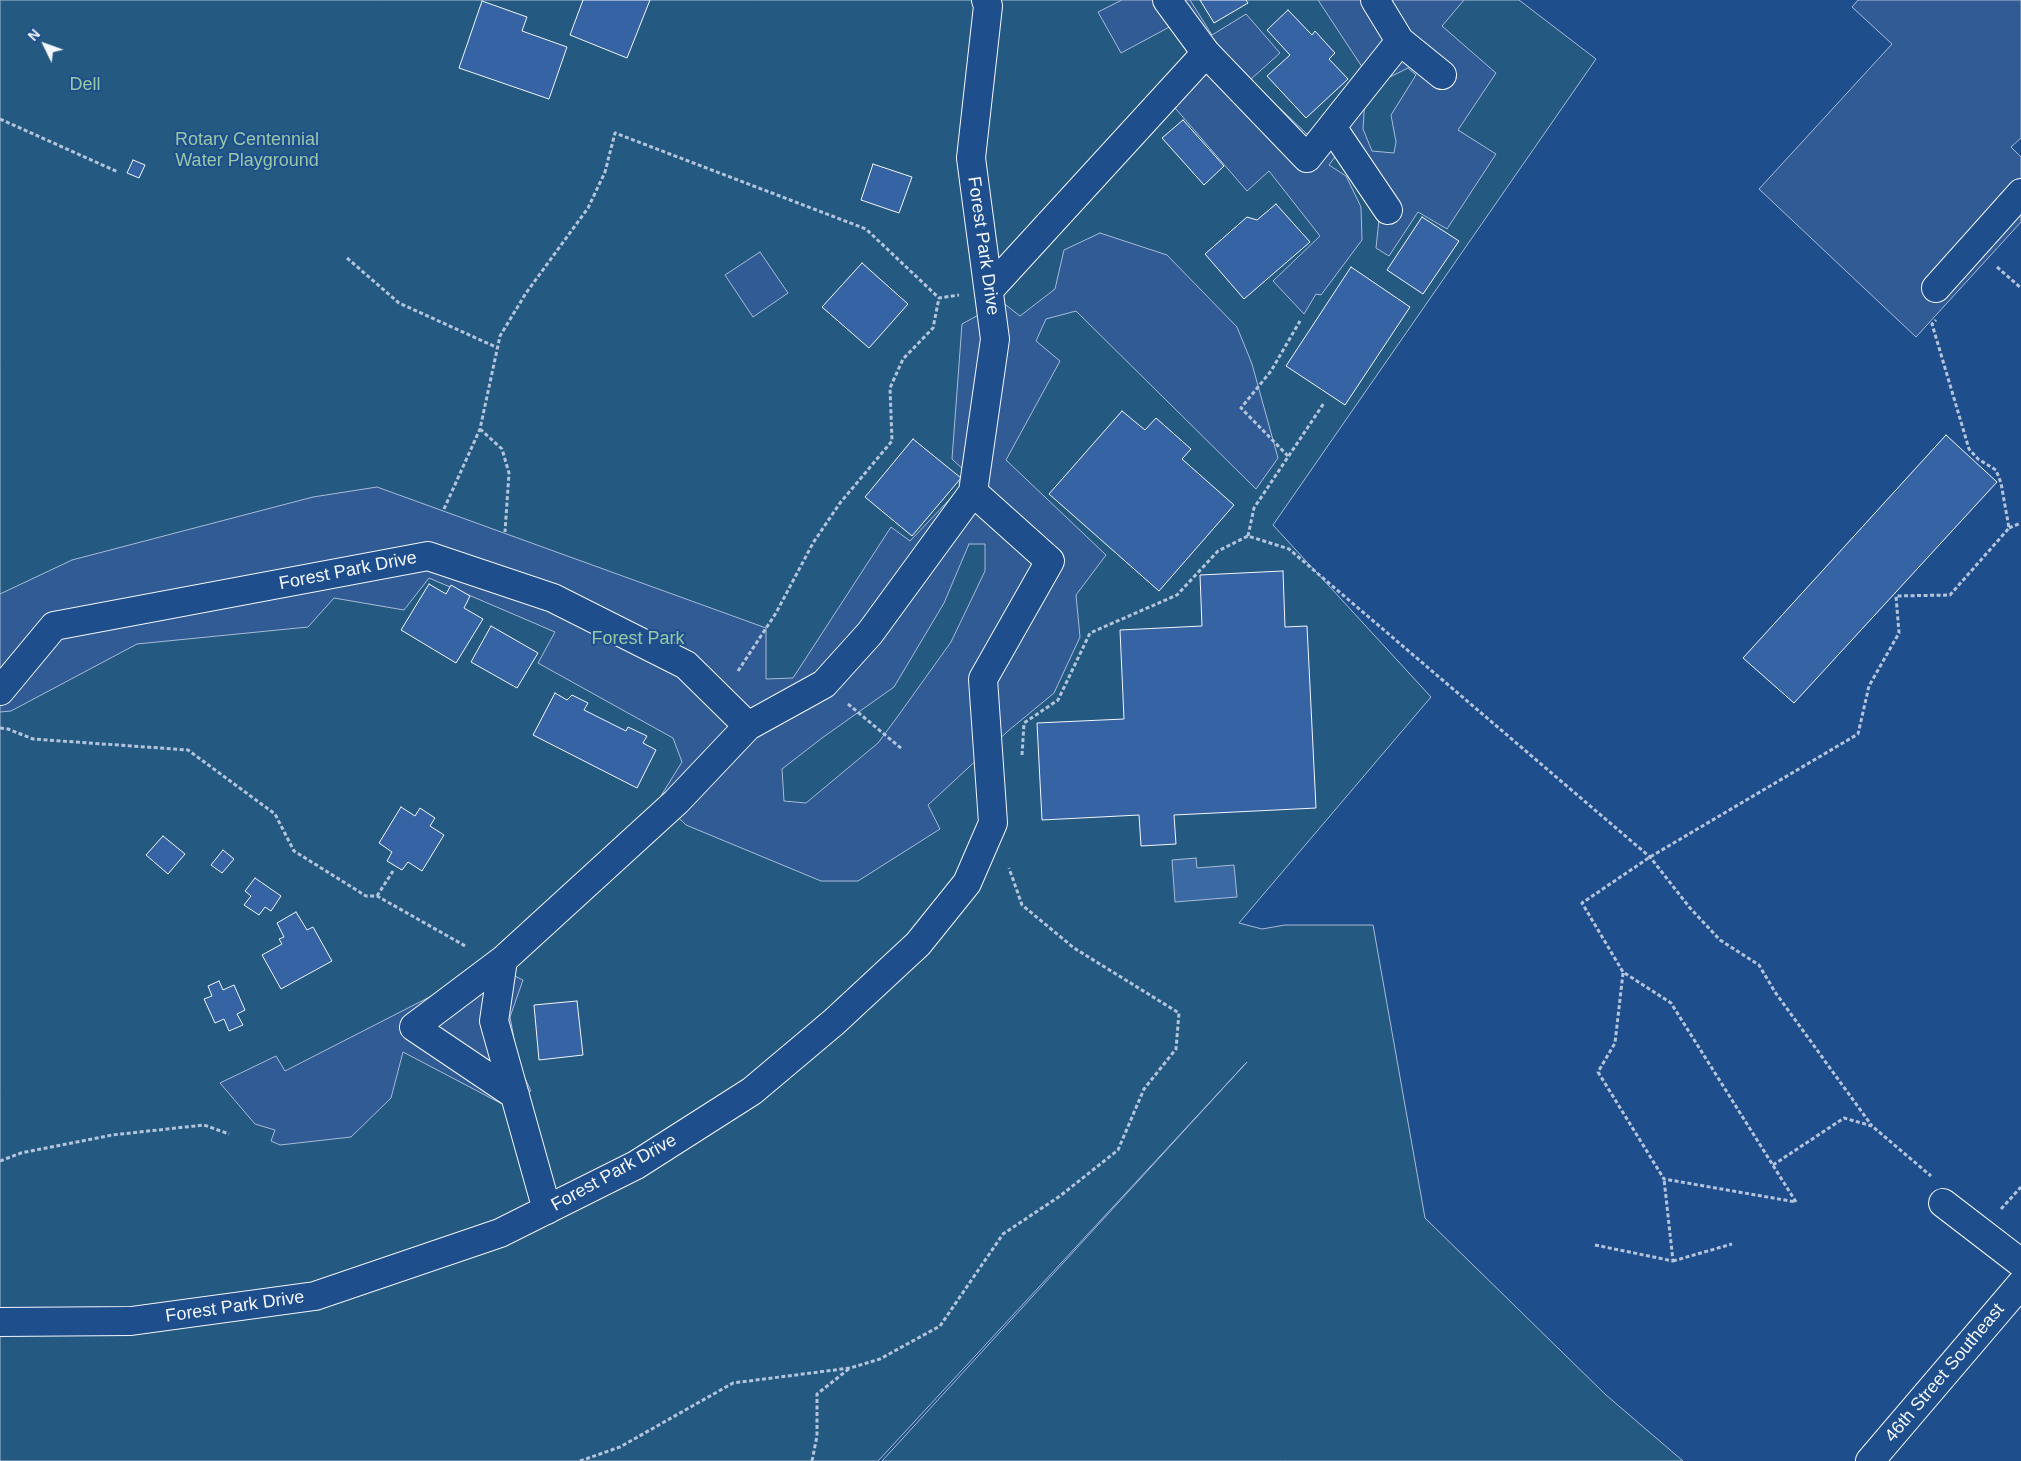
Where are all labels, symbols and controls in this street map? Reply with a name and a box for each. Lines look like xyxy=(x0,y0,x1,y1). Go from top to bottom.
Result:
north arrow xyxy=(20,20,70,70)
text: N xyxy=(25,26,43,44)
park label: Dell xyxy=(69,74,101,96)
park label: Rotary Centennial Water Playground xyxy=(175,129,319,172)
street label: Forest Park Drive xyxy=(963,175,1003,317)
street label: Forest Park Drive xyxy=(277,547,419,595)
park label: Forest Park xyxy=(591,628,685,650)
street label: Forest Park Drive xyxy=(548,1130,680,1216)
street label: Forest Park Drive xyxy=(164,1287,306,1327)
street label: 46th Street Southeast xyxy=(1881,1299,2009,1447)

